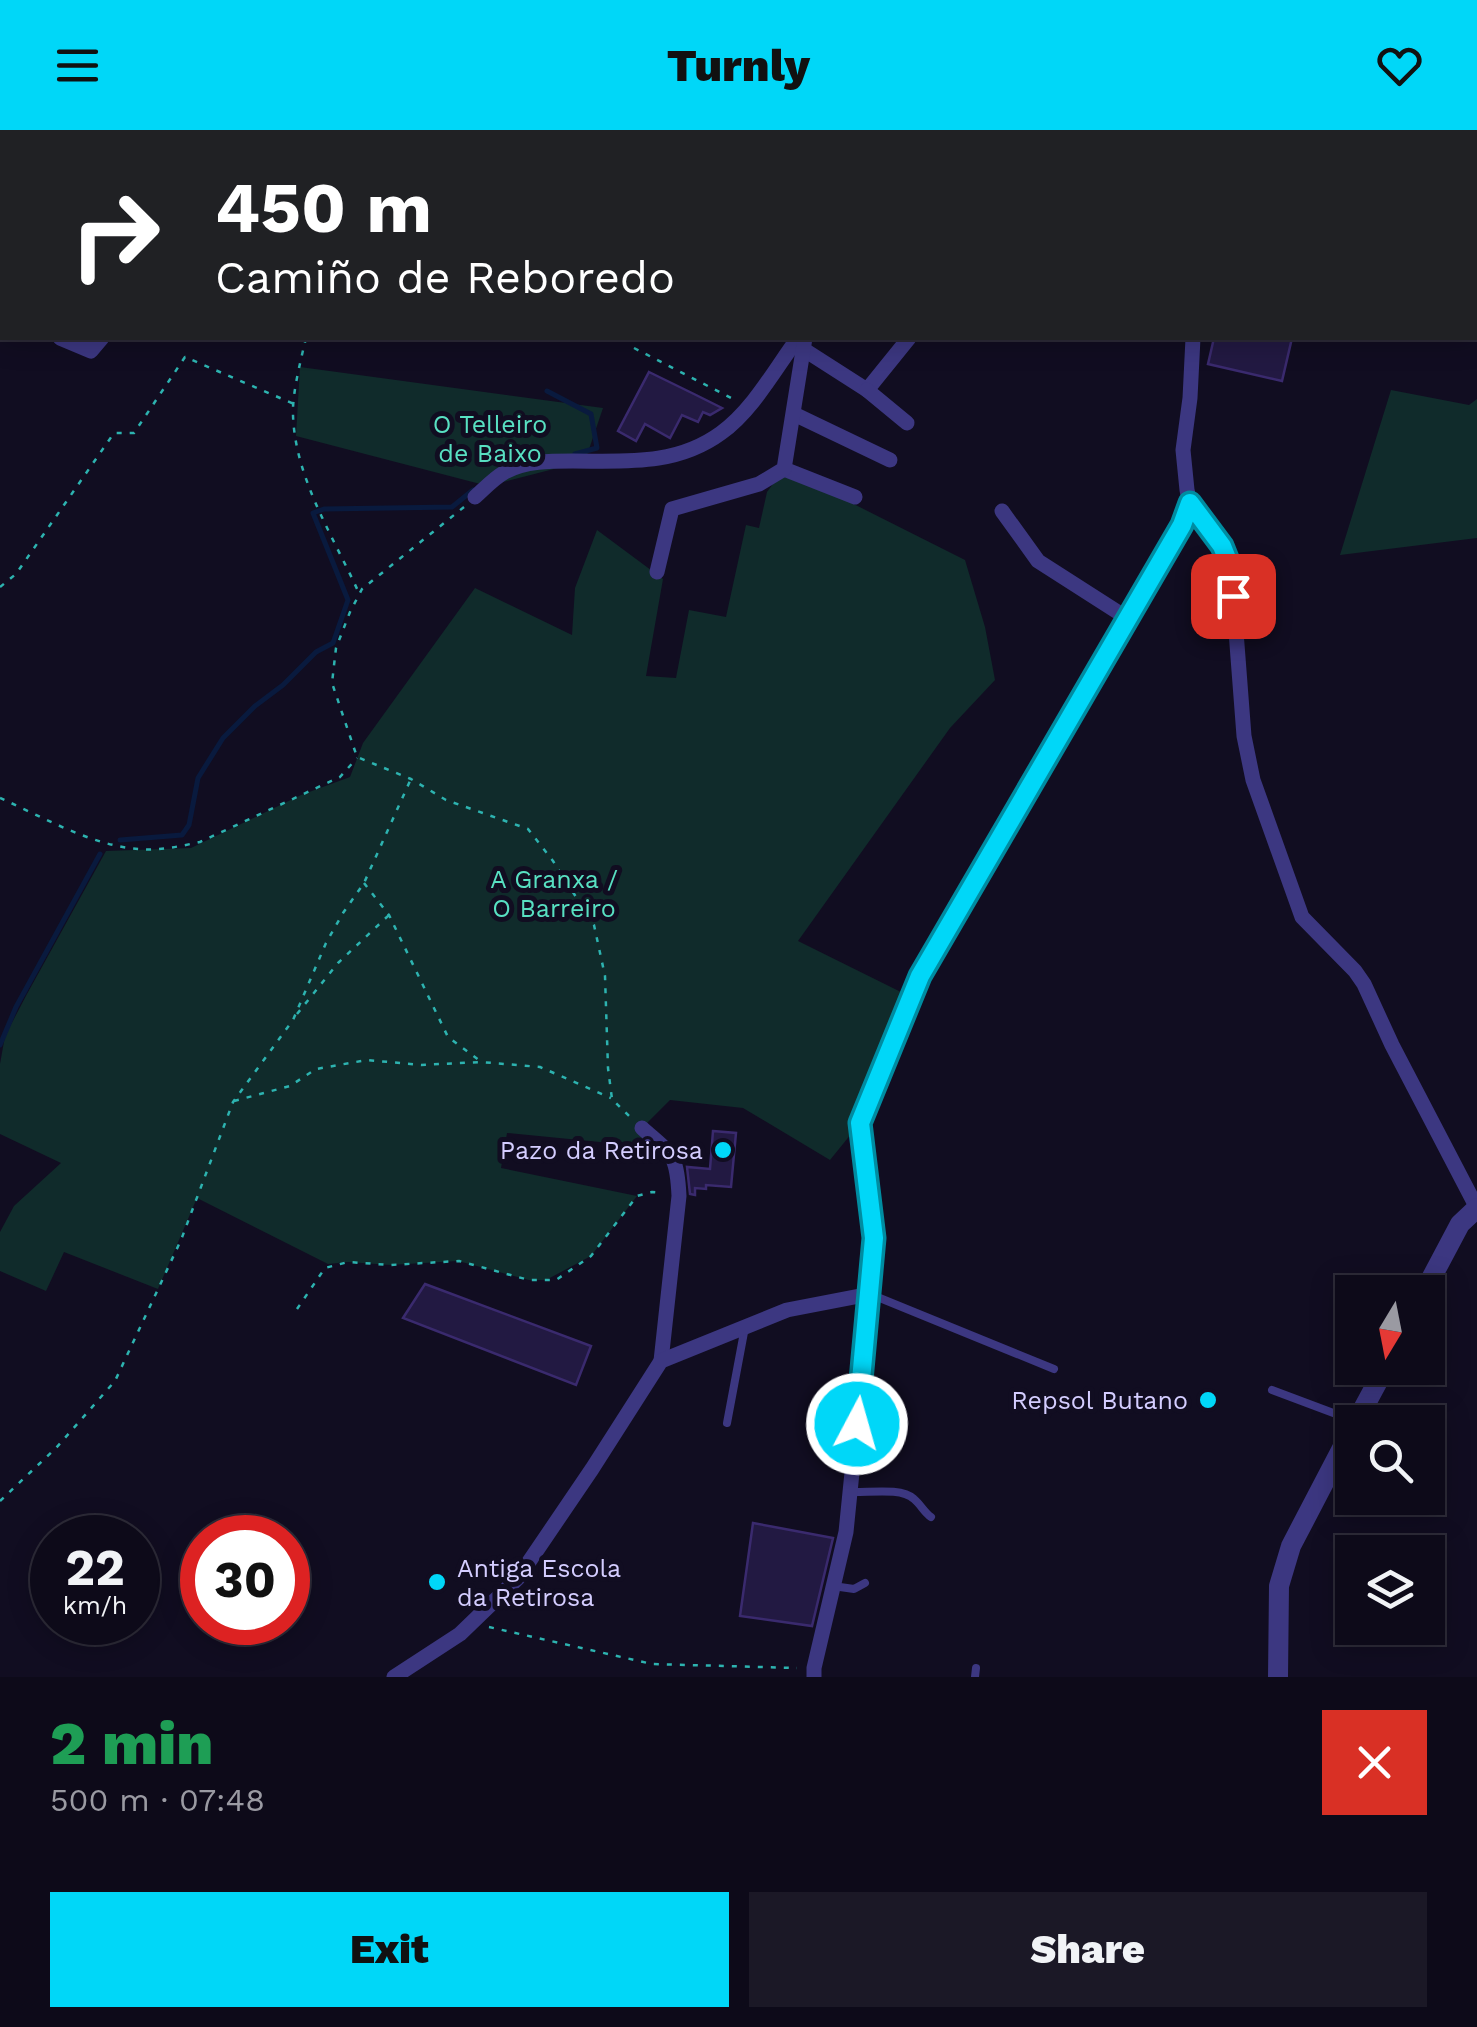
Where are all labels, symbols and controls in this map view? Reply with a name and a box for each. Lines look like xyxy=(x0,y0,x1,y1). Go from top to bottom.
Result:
icon: menu xyxy=(50,38,105,93)
icon: heart xyxy=(1372,38,1427,93)
text: Turnly xyxy=(667,39,810,92)
text: 450 m xyxy=(215,167,432,249)
icon: right xyxy=(50,170,180,300)
text: Camiño de Reboredo xyxy=(215,251,675,304)
park label: O Telleiro de Baixo xyxy=(433,410,547,468)
pin xyxy=(1191,554,1276,639)
icon: arrive xyxy=(1206,569,1261,624)
park label: A Granxa / O Barreiro xyxy=(490,865,618,923)
place label: Pazo da Retirosa xyxy=(500,1136,703,1165)
marker: Pazo da Retirosa xyxy=(712,1139,734,1161)
north arrow xyxy=(1335,1275,1445,1385)
map controls xyxy=(1335,1275,1445,1645)
position arrow xyxy=(805,1372,909,1476)
place label: Repsol Butano xyxy=(1011,1386,1188,1415)
marker: Repsol Butano xyxy=(1197,1389,1219,1411)
button: search xyxy=(1335,1405,1445,1515)
speed limit sign: 30 xyxy=(180,1515,310,1645)
button: layers xyxy=(1335,1535,1445,1645)
text: 22 xyxy=(65,1538,125,1597)
place label: Antiga Escola da Retirosa xyxy=(457,1554,621,1612)
marker: Antiga Escola da Retirosa xyxy=(426,1571,448,1593)
text: km/h xyxy=(63,1591,127,1620)
text: 2 min xyxy=(50,1708,214,1779)
button: close xyxy=(1322,1710,1427,1815)
text: 500 m · 07:48 xyxy=(50,1781,265,1819)
button: Exit xyxy=(50,1892,729,2007)
button: Share xyxy=(749,1892,1427,2007)

